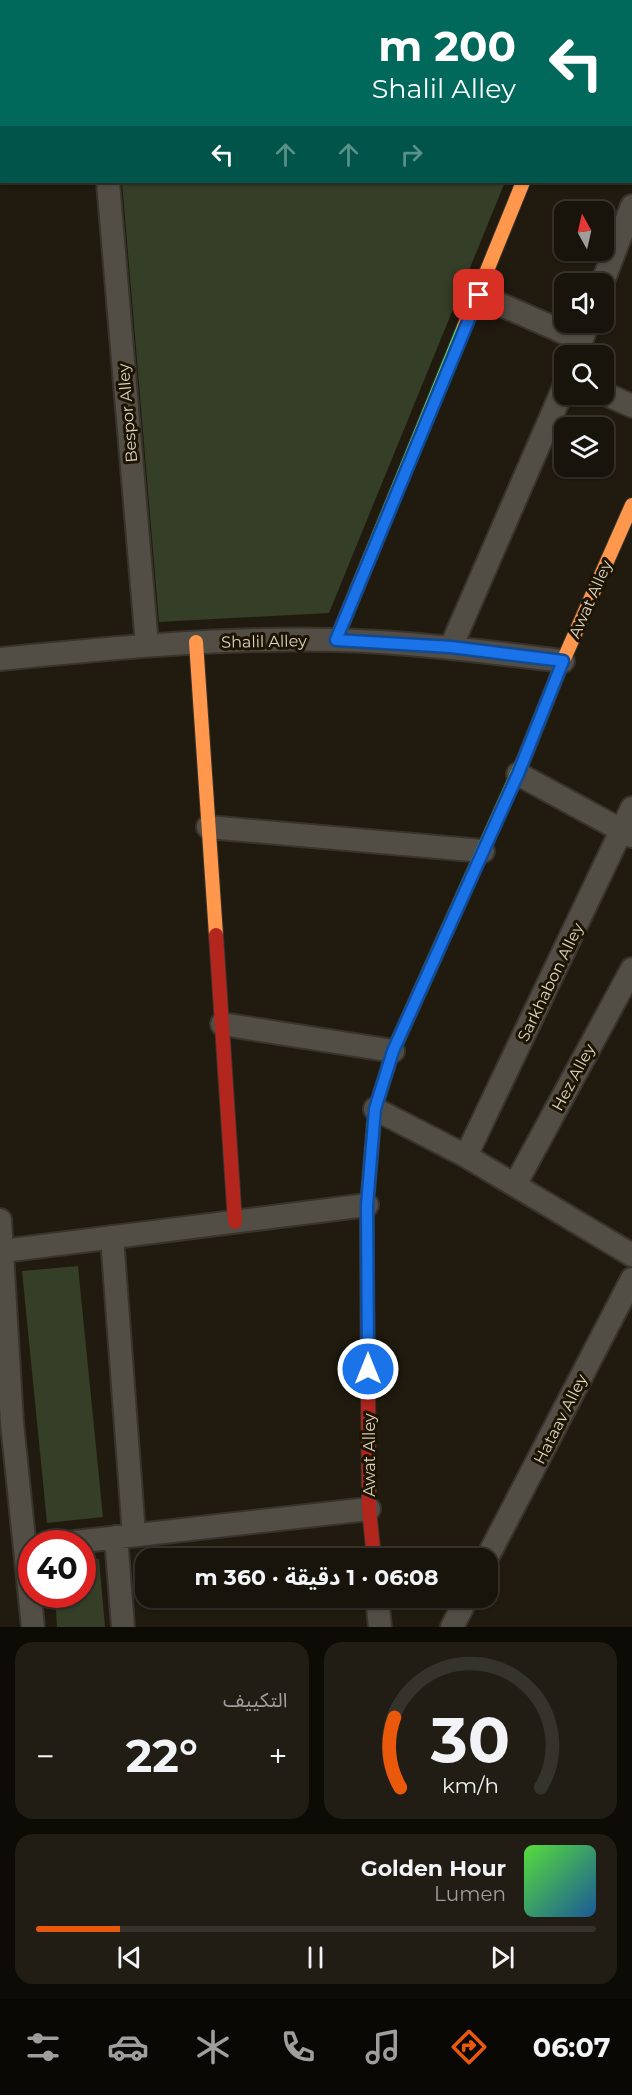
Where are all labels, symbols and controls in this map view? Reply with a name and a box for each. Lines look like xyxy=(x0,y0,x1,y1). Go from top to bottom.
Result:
text: 200 m xyxy=(378,20,516,72)
icon: left xyxy=(537,24,615,102)
text: Shalil Alley xyxy=(372,72,516,105)
icon: left xyxy=(206,138,239,171)
icon: ahead xyxy=(269,138,302,171)
icon: ahead xyxy=(332,138,365,171)
icon: right xyxy=(395,138,428,171)
north arrow xyxy=(554,201,614,261)
map controls xyxy=(554,201,614,477)
pin xyxy=(453,269,504,320)
button: sound xyxy=(554,273,614,333)
icon: arrive xyxy=(462,278,495,311)
button: search xyxy=(554,345,614,405)
street label: Bespor Alley xyxy=(114,362,141,463)
button: layers xyxy=(554,417,614,477)
street label: Awat Alley xyxy=(565,557,616,641)
street label: Shalil Alley xyxy=(221,631,307,652)
street label: Sarkhabon Alley xyxy=(514,920,588,1045)
street label: Hez Alley xyxy=(548,1040,599,1114)
position arrow xyxy=(336,1337,400,1401)
street label: Hataav Alley xyxy=(530,1371,591,1467)
street label: Awat Alley xyxy=(360,1413,379,1497)
speed limit sign: 40 xyxy=(18,1530,96,1608)
text: 06:08 · 1 دقيقة · 360 m xyxy=(195,1564,438,1591)
text: التكييف xyxy=(223,1688,288,1712)
text: 30 xyxy=(430,1702,510,1778)
text: 22° xyxy=(126,1728,198,1783)
text: − xyxy=(36,1736,55,1776)
text: + xyxy=(269,1736,287,1776)
text: km/h xyxy=(442,1772,499,1798)
text: Golden Hour xyxy=(361,1855,506,1882)
text: Lumen xyxy=(434,1882,506,1906)
icon: previous xyxy=(113,1941,146,1974)
icon: pause xyxy=(299,1941,332,1974)
icon: next xyxy=(486,1941,519,1974)
icon: filters xyxy=(22,2026,64,2068)
icon: car xyxy=(107,2026,149,2068)
icon: climate xyxy=(192,2026,234,2068)
icon: phone xyxy=(277,2026,319,2068)
icon: music xyxy=(362,2026,404,2068)
icon: directions xyxy=(448,2026,490,2068)
text: 06:07 xyxy=(533,2031,610,2064)

